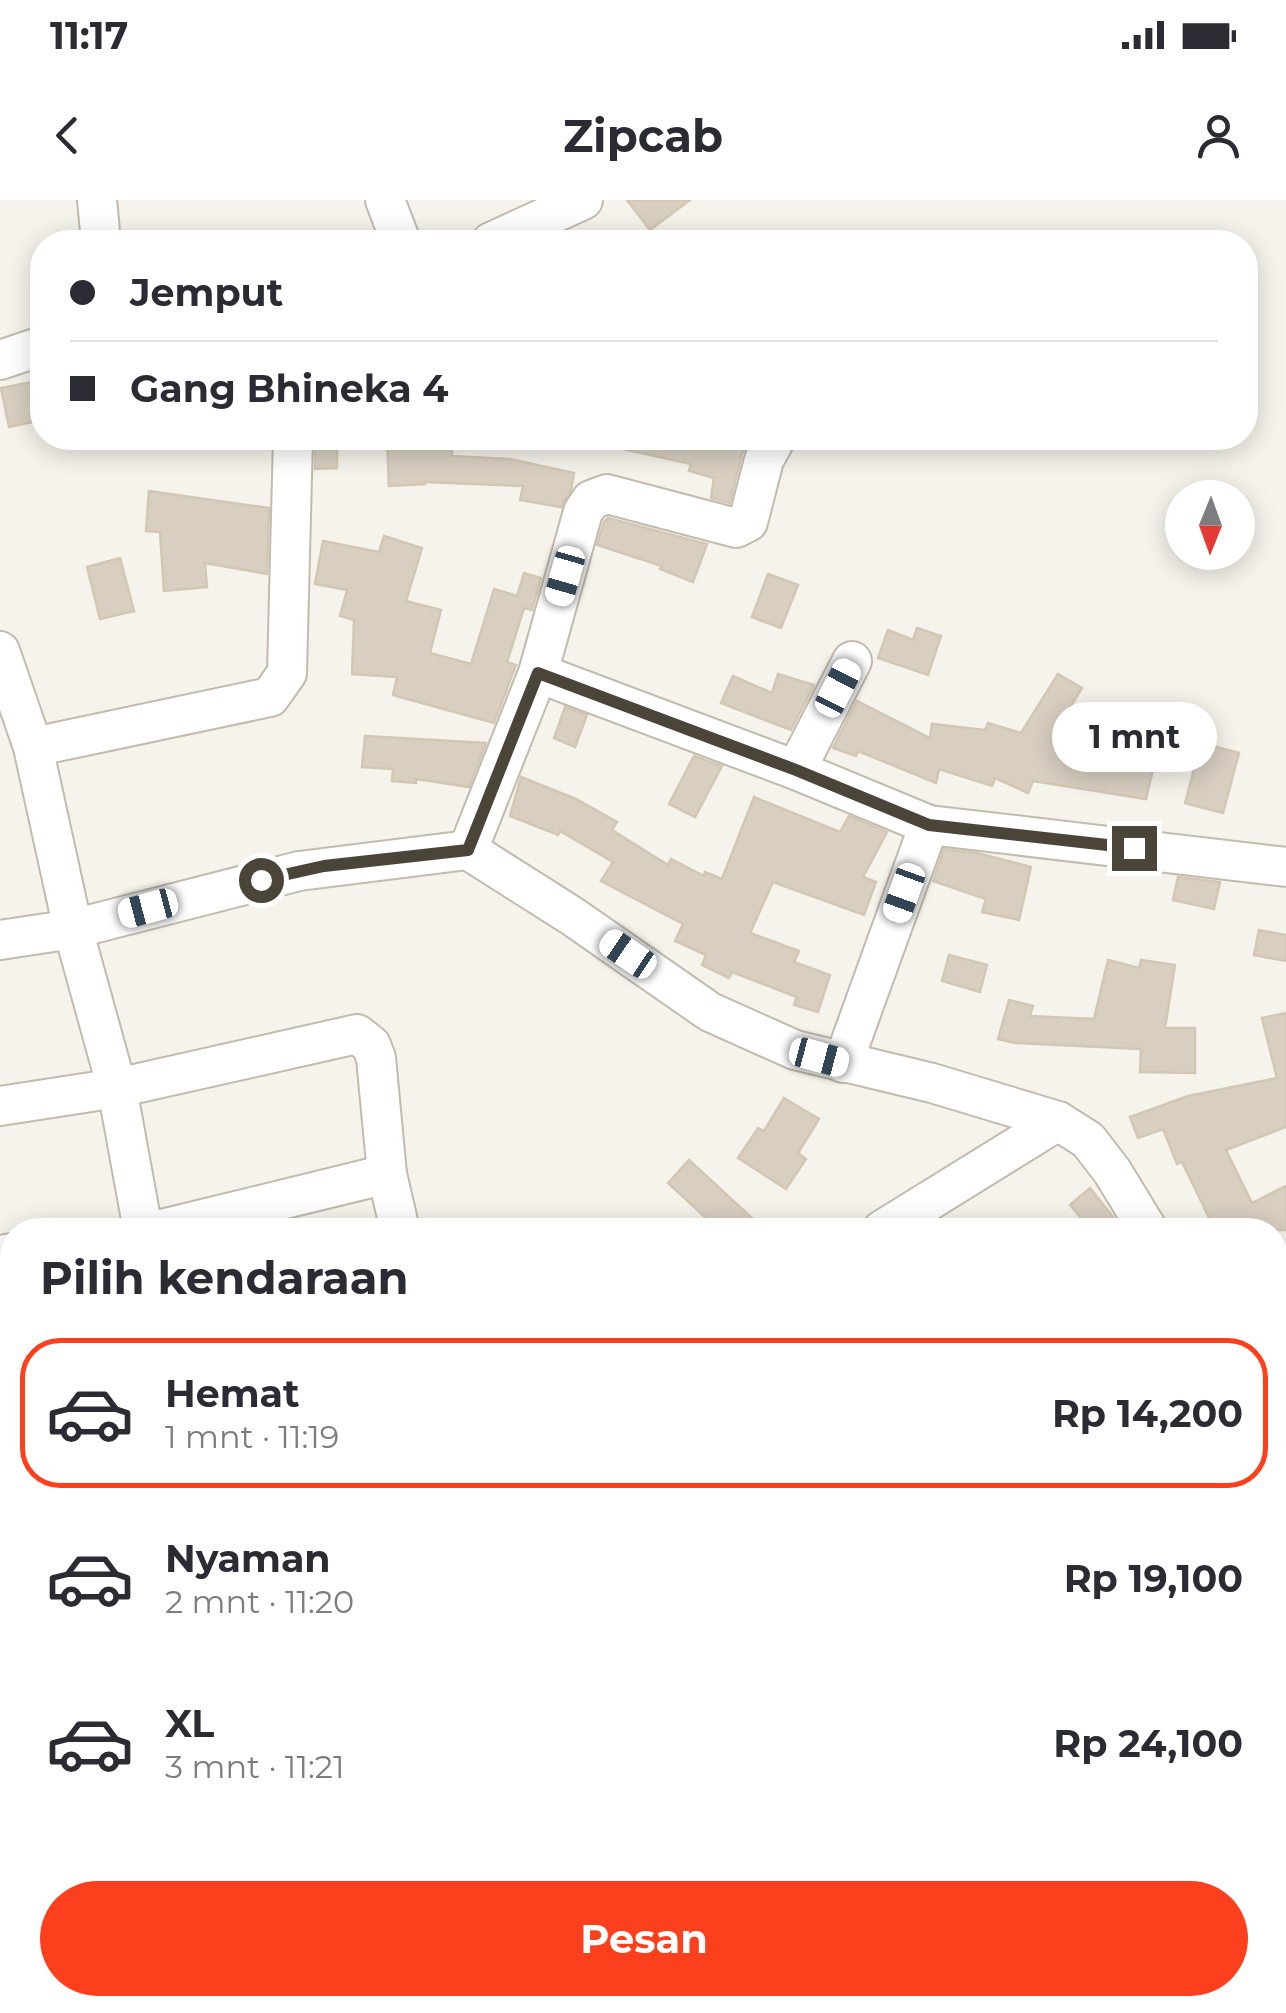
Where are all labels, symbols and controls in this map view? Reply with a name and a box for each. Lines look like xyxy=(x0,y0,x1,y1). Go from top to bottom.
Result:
text: 11:17 xyxy=(50,12,128,59)
icon: back xyxy=(40,108,95,163)
text: Zipcab xyxy=(563,108,723,163)
icon: person xyxy=(1191,108,1246,163)
text: Jemput xyxy=(130,269,283,316)
text: Gang Bhineka 4 xyxy=(130,365,449,412)
north arrow xyxy=(1165,480,1255,570)
map controls xyxy=(1165,480,1255,570)
car xyxy=(542,543,588,609)
car xyxy=(811,654,865,722)
callout: 1 mnt xyxy=(1052,703,1216,773)
text: 1 mnt xyxy=(1089,717,1180,756)
route end xyxy=(1112,826,1157,871)
route start xyxy=(239,858,284,903)
car xyxy=(880,860,928,926)
car xyxy=(115,886,181,930)
car xyxy=(595,925,661,983)
car xyxy=(786,1035,852,1079)
text: Pilih kendaraan xyxy=(40,1250,409,1305)
icon: car xyxy=(45,1368,135,1458)
text: Hemat xyxy=(165,1370,300,1417)
text: Rp 14,200 xyxy=(1052,1390,1243,1437)
text: 1 mnt · 11:19 xyxy=(165,1417,339,1456)
icon: car xyxy=(45,1533,135,1623)
text: Nyaman xyxy=(165,1535,331,1582)
text: Rp 19,100 xyxy=(1064,1555,1243,1602)
text: 2 mnt · 11:20 xyxy=(165,1582,354,1621)
icon: car xyxy=(45,1698,135,1788)
text: XL xyxy=(165,1700,214,1747)
text: Rp 24,100 xyxy=(1053,1720,1243,1767)
text: 3 mnt · 11:21 xyxy=(165,1747,344,1786)
button: Pesan xyxy=(40,1881,1248,1996)

